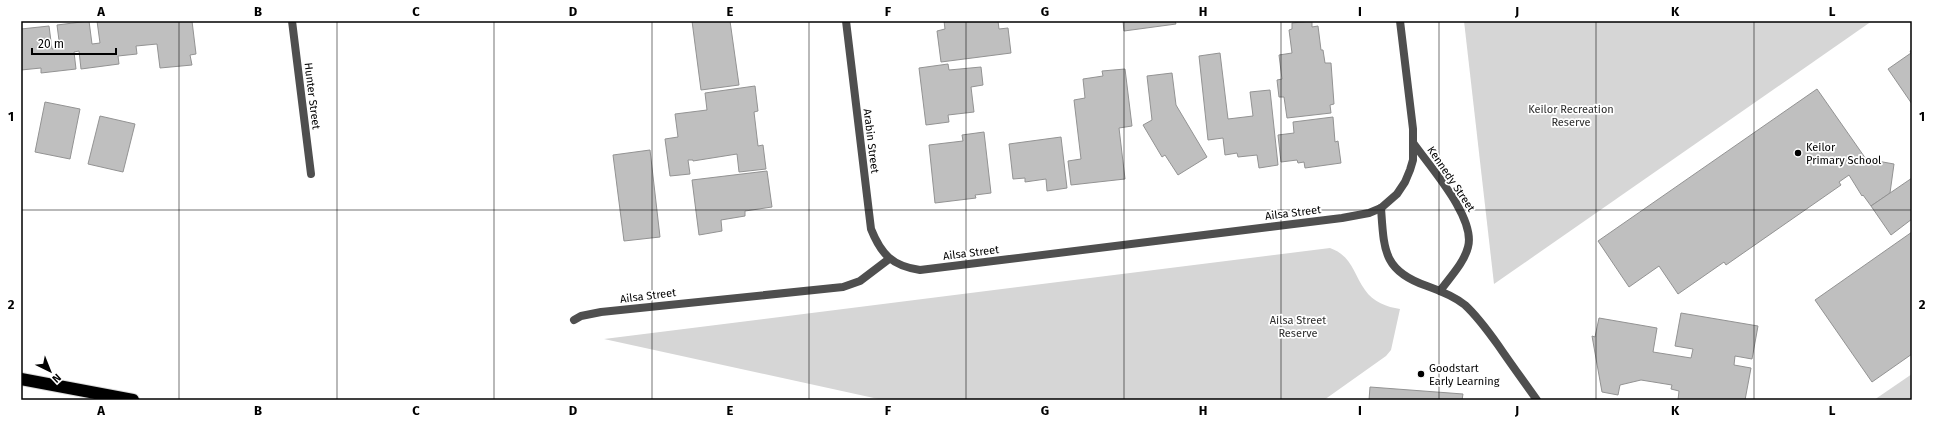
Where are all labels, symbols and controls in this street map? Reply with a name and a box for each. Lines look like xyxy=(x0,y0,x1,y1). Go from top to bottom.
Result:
text: A xyxy=(96,4,105,19)
text: B xyxy=(254,4,262,19)
text: C xyxy=(412,4,420,19)
text: D xyxy=(569,4,578,19)
text: E xyxy=(727,4,734,19)
text: F xyxy=(885,4,892,19)
text: G xyxy=(1041,4,1049,19)
text: H xyxy=(1199,4,1207,19)
text: I xyxy=(1358,4,1362,19)
text: J xyxy=(1514,4,1519,19)
text: K xyxy=(1671,4,1680,19)
text: L xyxy=(1829,4,1836,19)
scale bar xyxy=(32,30,116,56)
text: 20 m xyxy=(38,37,64,51)
street label: Hunter Street xyxy=(301,62,323,130)
park label: Keilor Recreation Reserve xyxy=(1528,103,1614,129)
street label: Arabin Street xyxy=(861,108,881,174)
text: 1 xyxy=(8,109,14,124)
text: 1 xyxy=(1919,109,1925,124)
place label: Keilor Primary School xyxy=(1806,141,1881,167)
street label: Kennedy Street xyxy=(1424,144,1478,214)
marker: Keilor Primary School xyxy=(1793,148,1803,158)
street label: Ailsa Street xyxy=(1264,203,1322,223)
street label: Ailsa Street xyxy=(942,243,1000,263)
street label: Ailsa Street xyxy=(619,286,677,306)
text: 2 xyxy=(8,297,15,312)
text: 2 xyxy=(1919,297,1926,312)
park label: Ailsa Street Reserve xyxy=(1270,314,1326,340)
north arrow xyxy=(30,351,70,391)
place label: Goodstart Early Learning xyxy=(1429,362,1500,388)
marker: Goodstart Early Learning xyxy=(1416,369,1426,379)
text: N xyxy=(49,371,64,385)
text: A xyxy=(96,403,105,418)
text: B xyxy=(254,403,262,418)
text: C xyxy=(412,403,420,418)
text: D xyxy=(569,403,578,418)
text: E xyxy=(727,403,734,418)
text: F xyxy=(885,403,892,418)
text: G xyxy=(1041,403,1049,418)
text: H xyxy=(1199,403,1207,418)
text: I xyxy=(1358,403,1362,418)
text: J xyxy=(1514,403,1519,418)
text: K xyxy=(1671,403,1680,418)
text: L xyxy=(1829,403,1836,418)

